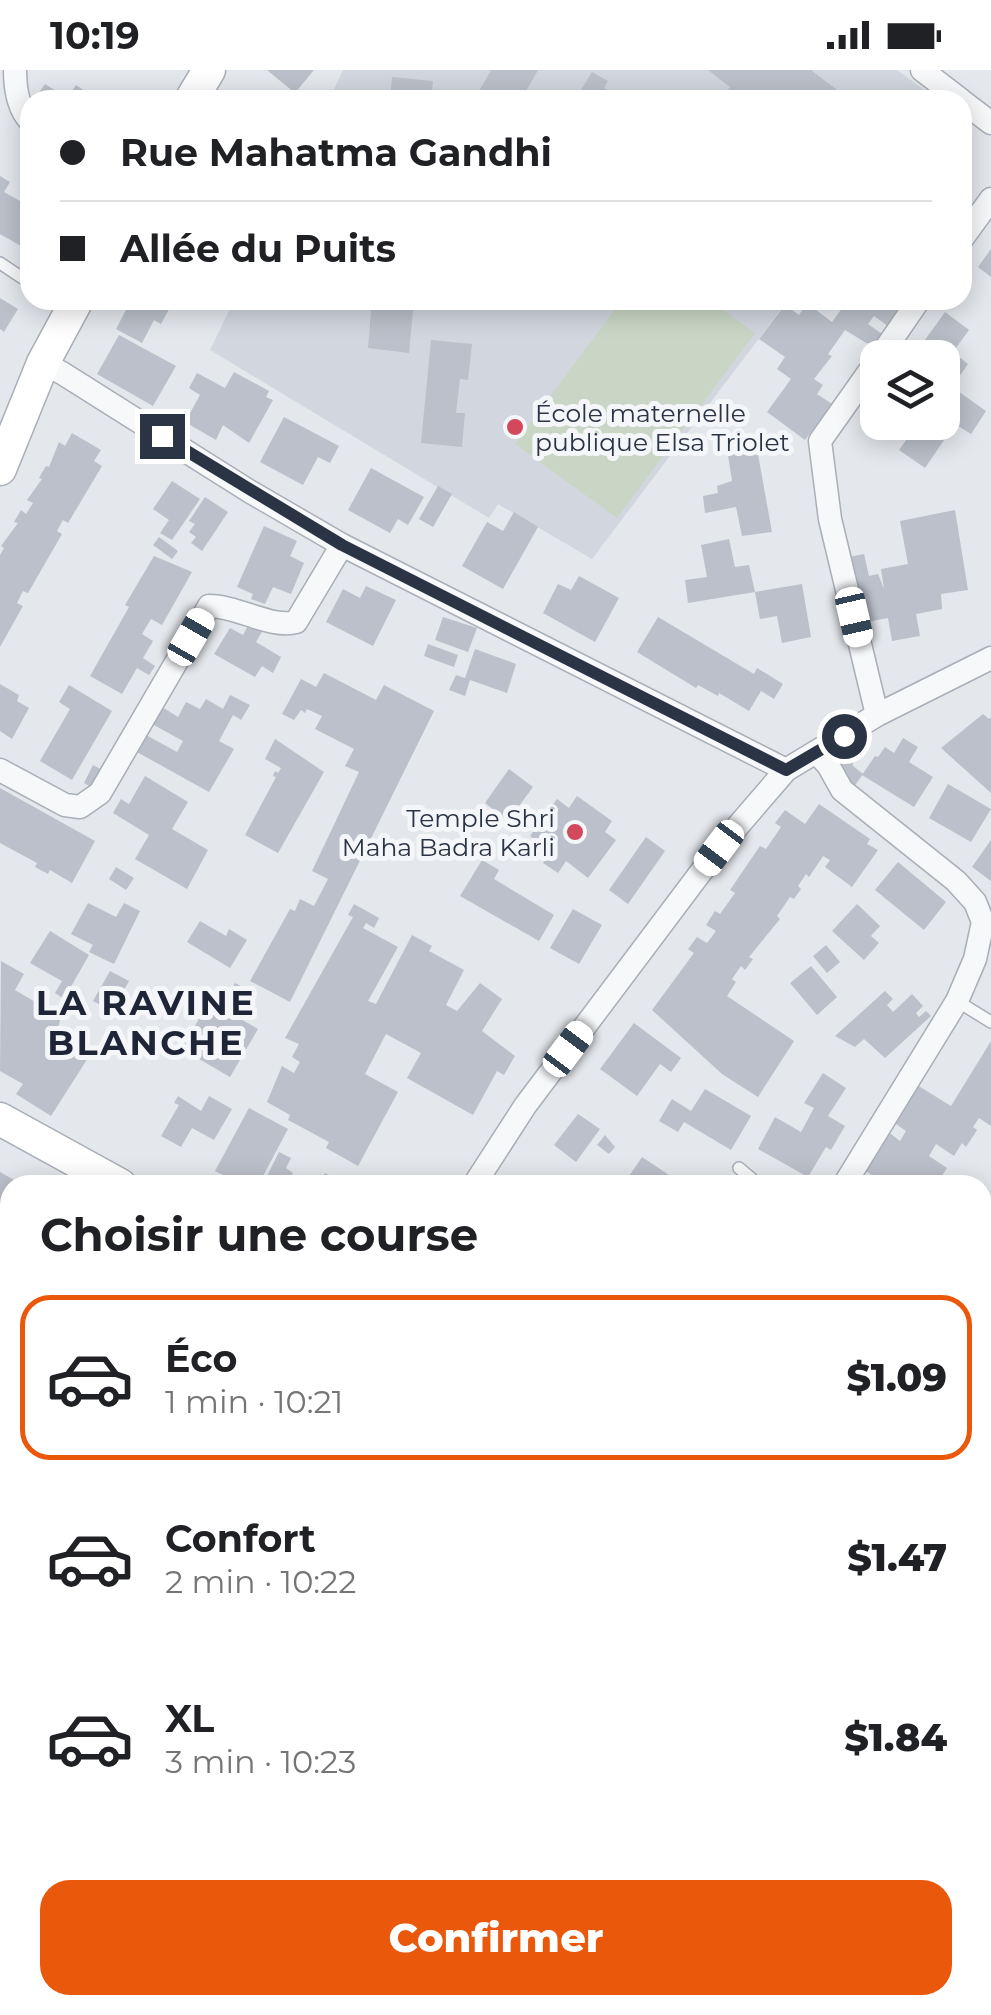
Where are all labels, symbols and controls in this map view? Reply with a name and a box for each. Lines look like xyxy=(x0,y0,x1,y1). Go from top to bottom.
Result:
text: 10:19 xyxy=(50,12,140,59)
text: Rue Mahatma Gandhi xyxy=(120,129,552,176)
text: Allée du Puits xyxy=(120,225,396,272)
map controls xyxy=(860,340,960,440)
button: layers xyxy=(860,340,960,440)
place label: École maternelle publique Elsa Triolet xyxy=(535,398,790,457)
route end xyxy=(140,414,185,459)
marker: École maternelle publique Elsa Triolet xyxy=(504,416,526,438)
car xyxy=(833,584,875,650)
car xyxy=(163,604,219,670)
route start xyxy=(822,714,867,759)
place label: Temple Shri Maha Badra Karli xyxy=(342,803,555,862)
car xyxy=(689,815,749,881)
marker: Temple Shri Maha Badra Karli xyxy=(564,821,586,843)
district label: LA RAVINE BLANCHE xyxy=(36,981,256,1064)
car xyxy=(538,1016,598,1082)
text: Choisir une course xyxy=(40,1207,478,1262)
icon: car xyxy=(45,1333,135,1423)
text: Éco xyxy=(165,1335,237,1382)
text: $1.09 xyxy=(846,1354,947,1401)
text: 1 min · 10:21 xyxy=(165,1382,343,1421)
icon: car xyxy=(45,1513,135,1603)
text: Confort xyxy=(165,1515,316,1562)
text: $1.47 xyxy=(847,1534,947,1581)
text: 2 min · 10:22 xyxy=(165,1562,356,1601)
icon: car xyxy=(45,1693,135,1783)
text: XL xyxy=(165,1695,214,1742)
text: $1.84 xyxy=(844,1714,947,1761)
text: 3 min · 10:23 xyxy=(165,1742,356,1781)
button: Confirmer xyxy=(40,1880,952,1995)

